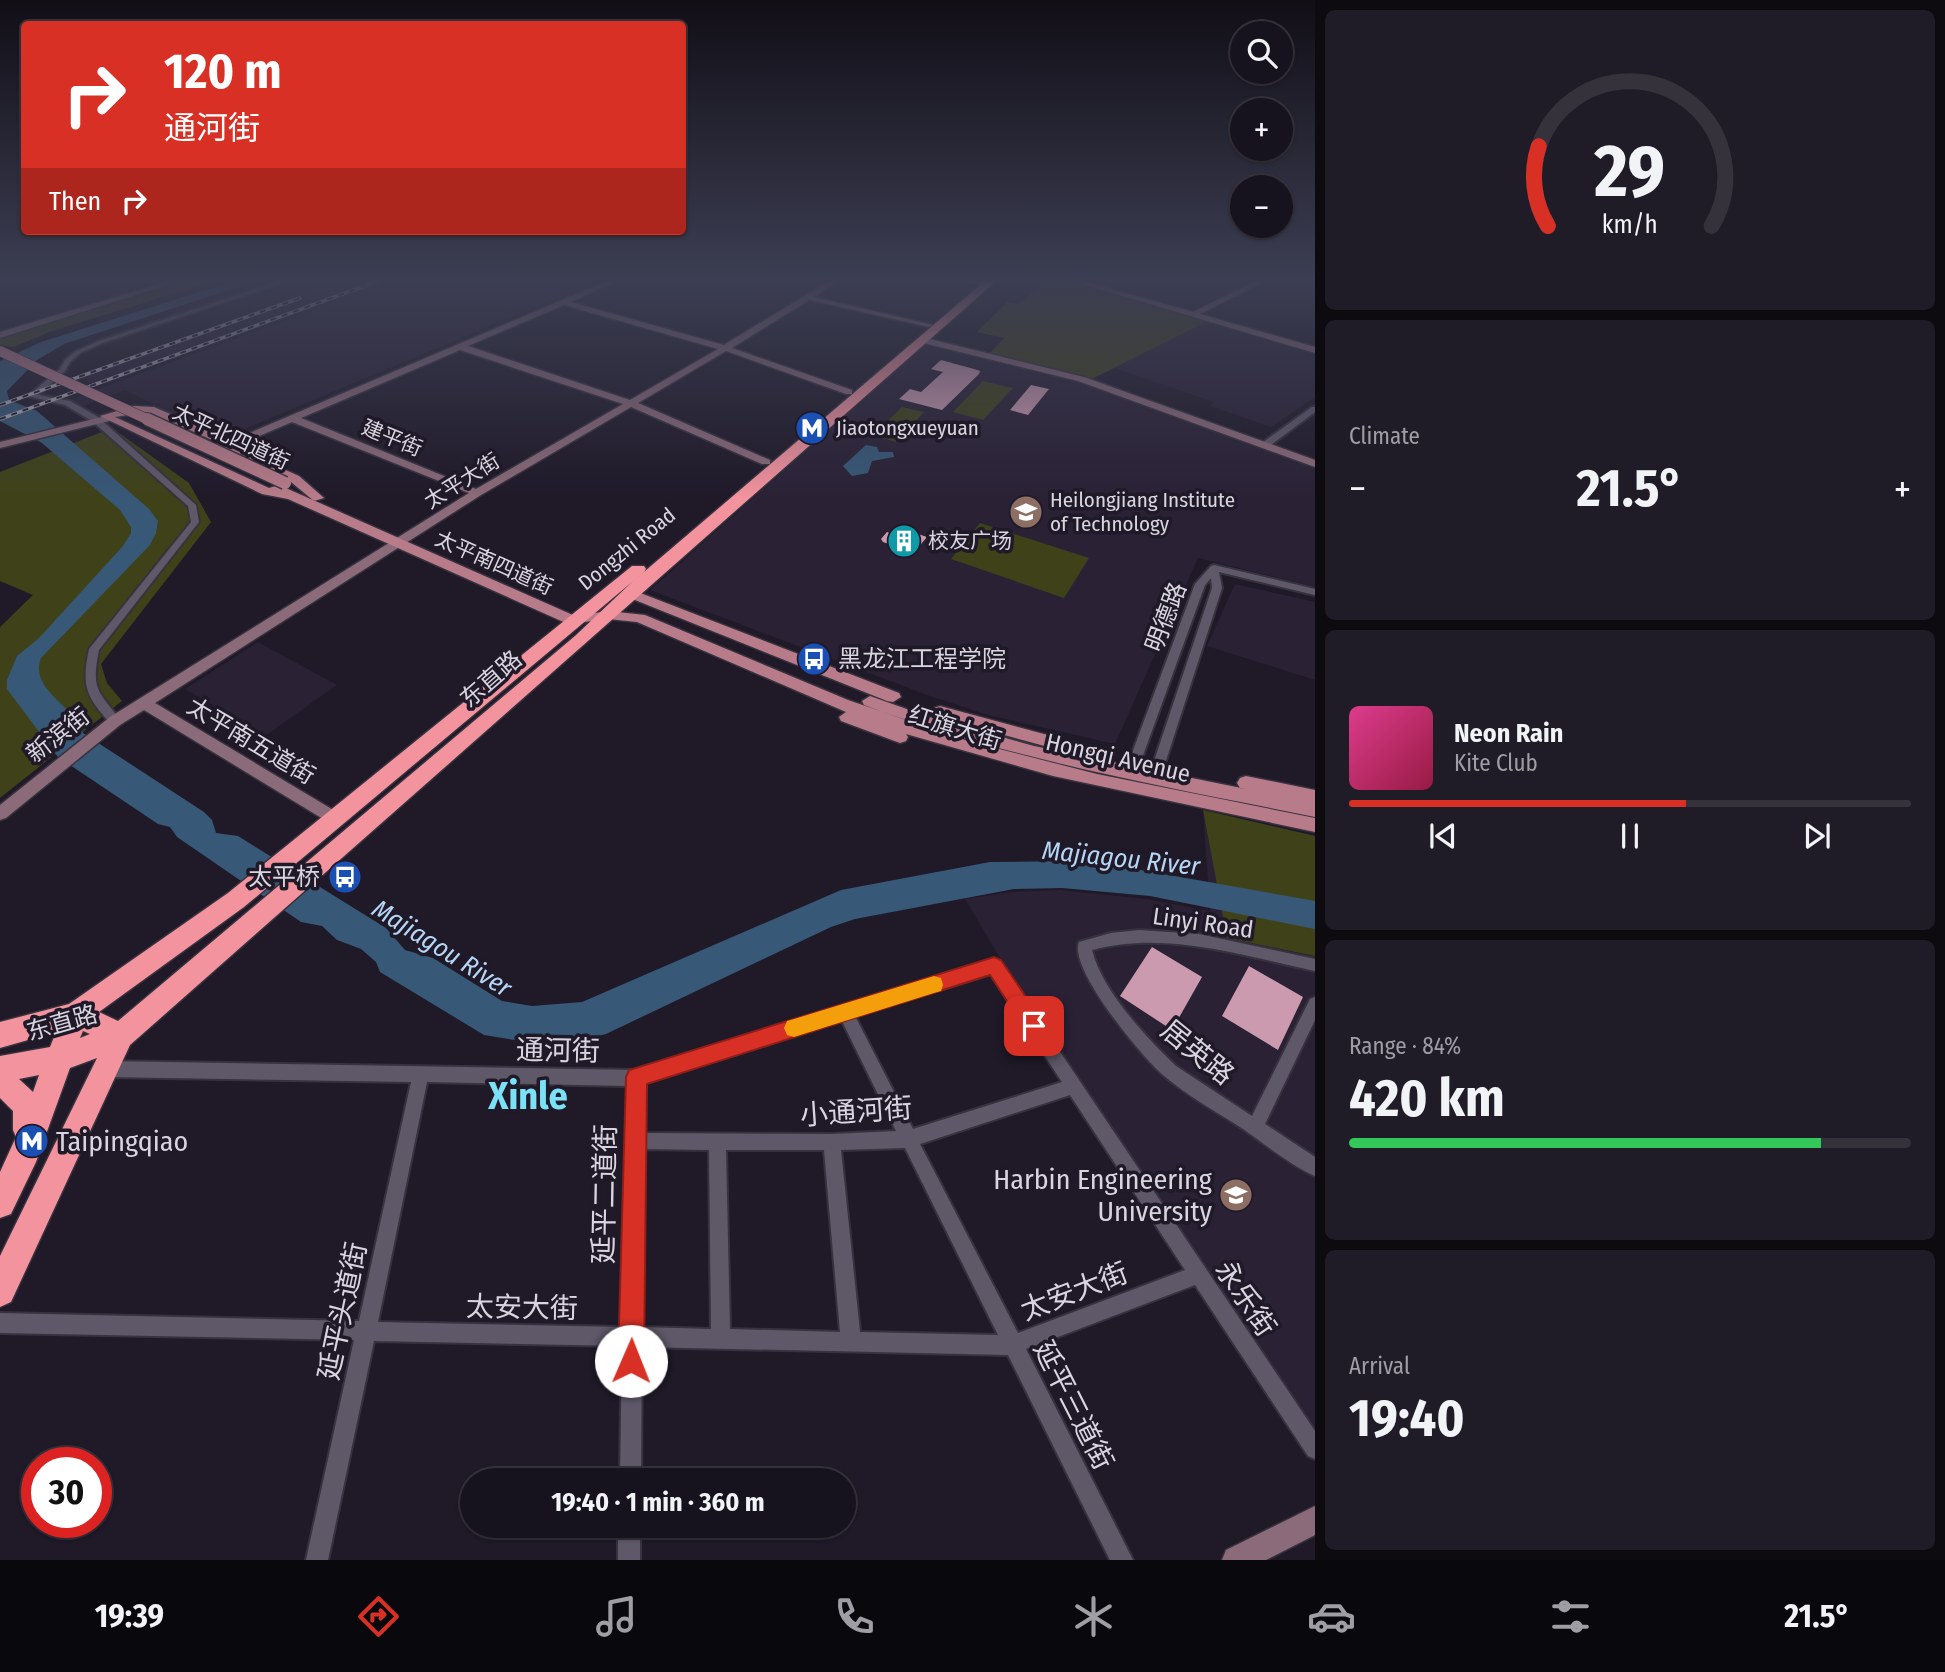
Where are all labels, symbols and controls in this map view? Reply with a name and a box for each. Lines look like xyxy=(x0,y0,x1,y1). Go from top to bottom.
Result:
map controls xyxy=(1230,21,1293,238)
button: search xyxy=(1230,21,1293,84)
text: 120 m xyxy=(164,42,282,101)
icon: right xyxy=(49,49,140,140)
button: + xyxy=(1230,98,1293,161)
text: 通河街 xyxy=(164,109,260,147)
text: 29 xyxy=(1594,128,1665,215)
button: − xyxy=(1230,175,1293,238)
icon: right xyxy=(115,182,153,220)
text: Then xyxy=(49,186,101,217)
text: km/h xyxy=(1602,210,1658,240)
street label: 太平北四道街 xyxy=(168,399,294,475)
metro station icon: Jiaotongxueyuan xyxy=(793,409,831,447)
street label: 建平街 xyxy=(358,414,426,462)
place label: Jiaotongxueyuan xyxy=(836,415,979,441)
text: Climate xyxy=(1349,422,1420,450)
street label: 太平大街 xyxy=(419,448,505,514)
text: 21.5° xyxy=(1576,457,1683,520)
text: − xyxy=(1349,466,1366,512)
text: + xyxy=(1894,466,1911,512)
place label: Heilongjiang Institute of Technology xyxy=(1050,487,1235,537)
school or university icon: Heilongjiang Institute of Technology xyxy=(1007,493,1045,531)
street label: Dongzhi Road xyxy=(573,502,681,596)
building icon: 校友广场 xyxy=(885,522,923,560)
street label: 太平南四道街 xyxy=(431,525,557,601)
place label: 校友广场 xyxy=(928,528,1012,554)
street label: 明德路 xyxy=(1140,578,1192,656)
bus stop icon: 黑龙江工程学院 xyxy=(795,640,833,678)
street label: 东直路 xyxy=(455,645,527,713)
place label: 黑龙江工程学院 xyxy=(838,645,1006,673)
street label: 太平南五道街 xyxy=(182,692,320,790)
street label: 红旗大街 xyxy=(905,701,1005,755)
street label: 新滨街 xyxy=(21,702,95,768)
text: Neon Rain xyxy=(1454,718,1563,749)
street label: Hongqi Avenue xyxy=(1043,728,1193,788)
text: Kite Club xyxy=(1454,749,1538,777)
icon: previous xyxy=(1424,817,1462,855)
icon: pause xyxy=(1611,817,1649,855)
icon: next xyxy=(1798,817,1836,855)
water label: Majiagou River xyxy=(1040,835,1202,882)
bus stop icon: 太平桥 xyxy=(326,858,364,896)
place label: 太平桥 xyxy=(248,863,320,891)
water label: Majiagou River xyxy=(366,893,518,1004)
street label: Linyi Road xyxy=(1151,902,1255,944)
pin xyxy=(1004,996,1064,1056)
street label: 东直路 xyxy=(24,1000,100,1046)
icon: arrive xyxy=(1015,1007,1053,1045)
street label: 居英路 xyxy=(1155,1013,1241,1092)
text: Range · 84% xyxy=(1349,1032,1461,1060)
street label: 通河街 xyxy=(516,1033,600,1068)
text: 420 km xyxy=(1349,1067,1505,1130)
district label: Xinle xyxy=(487,1073,568,1119)
street label: 小通河街 xyxy=(799,1091,913,1132)
metro station icon: Taipingqiao xyxy=(13,1122,51,1160)
street label: 延平二道街 xyxy=(587,1124,622,1264)
place label: Taipingqiao xyxy=(56,1125,188,1158)
place label: Harbin Engineering University xyxy=(993,1163,1213,1228)
school or university icon: Harbin Engineering University xyxy=(1217,1176,1255,1214)
street label: 延平头道街 xyxy=(312,1239,373,1383)
street label: 永乐街 xyxy=(1208,1254,1283,1342)
street label: 太安大街 xyxy=(1016,1256,1132,1327)
street label: 太安大街 xyxy=(466,1290,578,1325)
position arrow xyxy=(594,1324,668,1398)
street label: 延平三道街 xyxy=(1027,1335,1120,1475)
text: Arrival xyxy=(1349,1352,1410,1380)
text: 19:40 xyxy=(1349,1387,1465,1450)
speed limit sign: 30 xyxy=(21,1447,112,1538)
text: 19:40 · 1 min · 360 m xyxy=(551,1487,765,1518)
icon: directions xyxy=(354,1592,403,1641)
icon: music xyxy=(592,1592,641,1641)
icon: phone xyxy=(830,1592,879,1641)
icon: climate xyxy=(1069,1592,1118,1641)
icon: car xyxy=(1307,1592,1356,1641)
icon: filters xyxy=(1546,1592,1595,1641)
text: 19:39 xyxy=(95,1597,164,1635)
text: 21.5° xyxy=(1784,1597,1850,1635)

